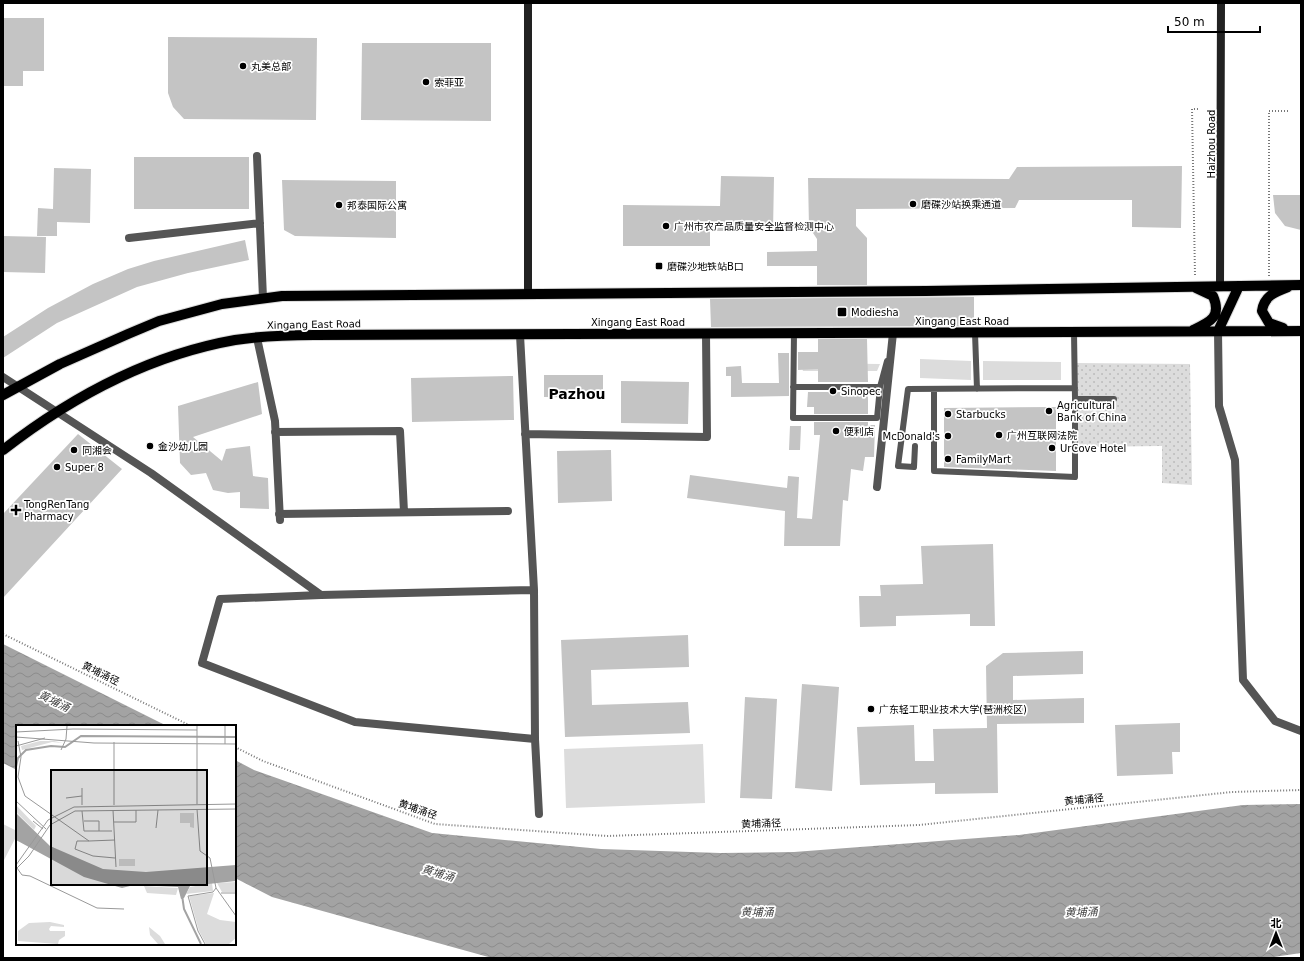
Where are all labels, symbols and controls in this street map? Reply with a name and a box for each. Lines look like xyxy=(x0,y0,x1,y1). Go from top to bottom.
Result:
scale bar xyxy=(1168,8,1260,34)
text: 50 m xyxy=(1174,15,1205,29)
marker: 丸美总部 xyxy=(238,61,248,71)
place label: 丸美总部 xyxy=(251,61,291,72)
marker: 索菲亚 xyxy=(421,77,431,87)
place label: 索菲亚 xyxy=(434,77,464,88)
street label: Haizhou Road xyxy=(1206,110,1217,178)
marker: 磨碟沙站换乘通道 xyxy=(908,199,918,209)
place label: 磨碟沙站换乘通道 xyxy=(921,199,1001,210)
marker: 邦泰国际公寓 xyxy=(334,200,344,210)
place label: 邦泰国际公寓 xyxy=(347,200,407,211)
marker: 广州市农产品质量安全监督检测中心 xyxy=(661,221,671,231)
place label: 广州市农产品质量安全监督检测中心 xyxy=(674,221,834,232)
marker: 磨碟沙地铁站B口 xyxy=(654,261,664,271)
place label: 磨碟沙地铁站B口 xyxy=(667,261,744,272)
marker: Modiesha xyxy=(836,306,848,318)
place label: Modiesha xyxy=(851,307,899,318)
street label: Xingang East Road xyxy=(915,316,1009,327)
street label: Xingang East Road xyxy=(591,317,685,328)
street label: Xingang East Road xyxy=(267,318,361,331)
district label: Pazhou xyxy=(548,386,606,402)
marker: Sinopec xyxy=(828,386,838,396)
place label: Sinopec xyxy=(841,386,881,397)
place label: Agricultural Bank of China xyxy=(1057,400,1127,423)
marker: Agricultural Bank of China xyxy=(1044,406,1054,416)
marker: Starbucks xyxy=(943,409,953,419)
place label: Starbucks xyxy=(956,409,1006,420)
marker: 便利店 xyxy=(831,426,841,436)
place label: 便利店 xyxy=(844,426,874,437)
marker: 广州互联网法院 xyxy=(994,430,1004,440)
place label: 广州互联网法院 xyxy=(1007,430,1077,441)
place label: McDonald's xyxy=(883,431,940,442)
marker: McDonald's xyxy=(943,431,953,441)
marker: 金沙幼儿园 xyxy=(145,441,155,451)
place label: 金沙幼儿园 xyxy=(158,441,208,452)
marker: UrCove Hotel xyxy=(1047,443,1057,453)
place label: UrCove Hotel xyxy=(1060,443,1126,454)
marker: 同湘会 xyxy=(69,445,79,455)
place label: 同湘会 xyxy=(82,445,112,456)
marker: FamilyMart xyxy=(943,454,953,464)
place label: FamilyMart xyxy=(956,454,1011,465)
marker: Super 8 xyxy=(52,462,62,472)
place label: Super 8 xyxy=(65,462,104,473)
place label: TongRenTang Pharmacy xyxy=(23,499,89,522)
marker: TongRenTang Pharmacy xyxy=(11,505,21,515)
street label: 黄埔涌径 xyxy=(80,660,121,687)
water label: 黄埔涌 xyxy=(36,688,73,715)
marker: 广东轻工职业技术大学(琶洲校区) xyxy=(866,704,876,714)
place label: 广东轻工职业技术大学(琶洲校区) xyxy=(879,704,1027,715)
inset map xyxy=(16,725,236,945)
street label: 黄埔涌径 xyxy=(1064,792,1105,807)
street label: 黄埔涌径 xyxy=(397,798,439,821)
street label: 黄埔涌径 xyxy=(741,817,781,830)
water label: 黄埔涌 xyxy=(420,863,457,885)
water label: 黄埔涌 xyxy=(1064,905,1100,920)
water label: 黄埔涌 xyxy=(741,906,775,919)
north arrow xyxy=(1256,913,1296,953)
text: 北 xyxy=(1271,917,1282,930)

